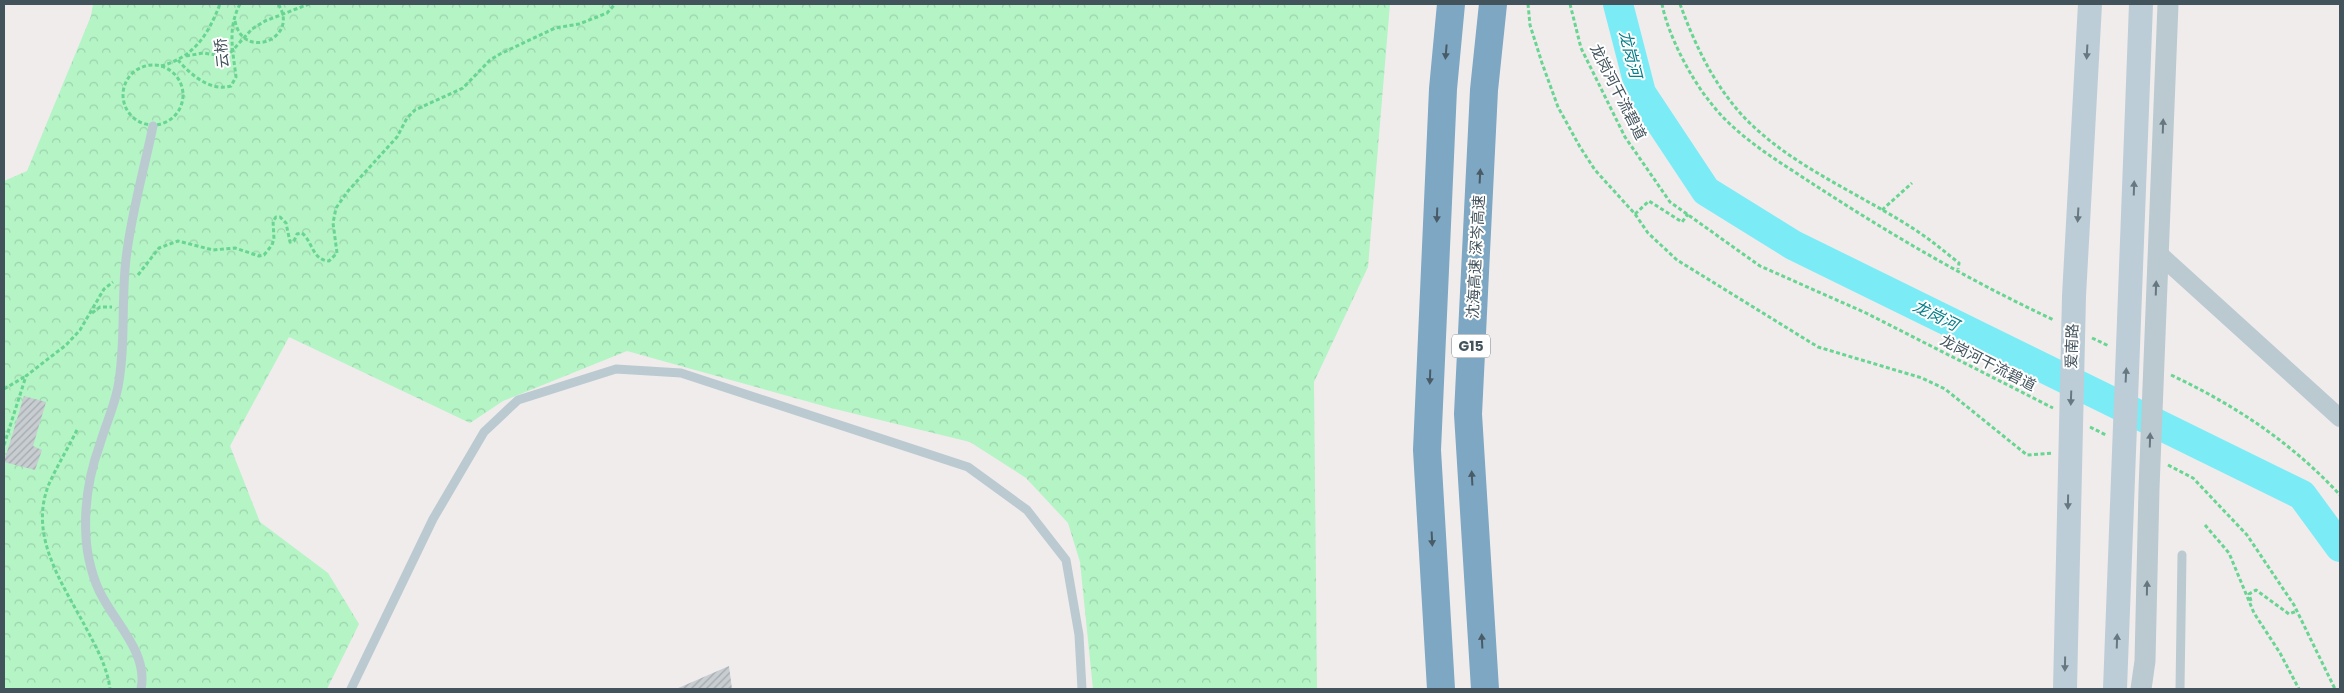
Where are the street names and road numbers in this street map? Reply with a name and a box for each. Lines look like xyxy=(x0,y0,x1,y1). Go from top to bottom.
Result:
street label: 云桥 xyxy=(209,37,234,69)
street label: 龙岗河干流碧道 xyxy=(1585,40,1652,143)
street label: 沈海高速 深岑高速 xyxy=(1462,195,1489,319)
street label: 爱南路 xyxy=(2060,323,2083,369)
street label: 龙岗河干流碧道 xyxy=(1937,329,2040,396)
road number: G15 xyxy=(1452,334,1490,358)

